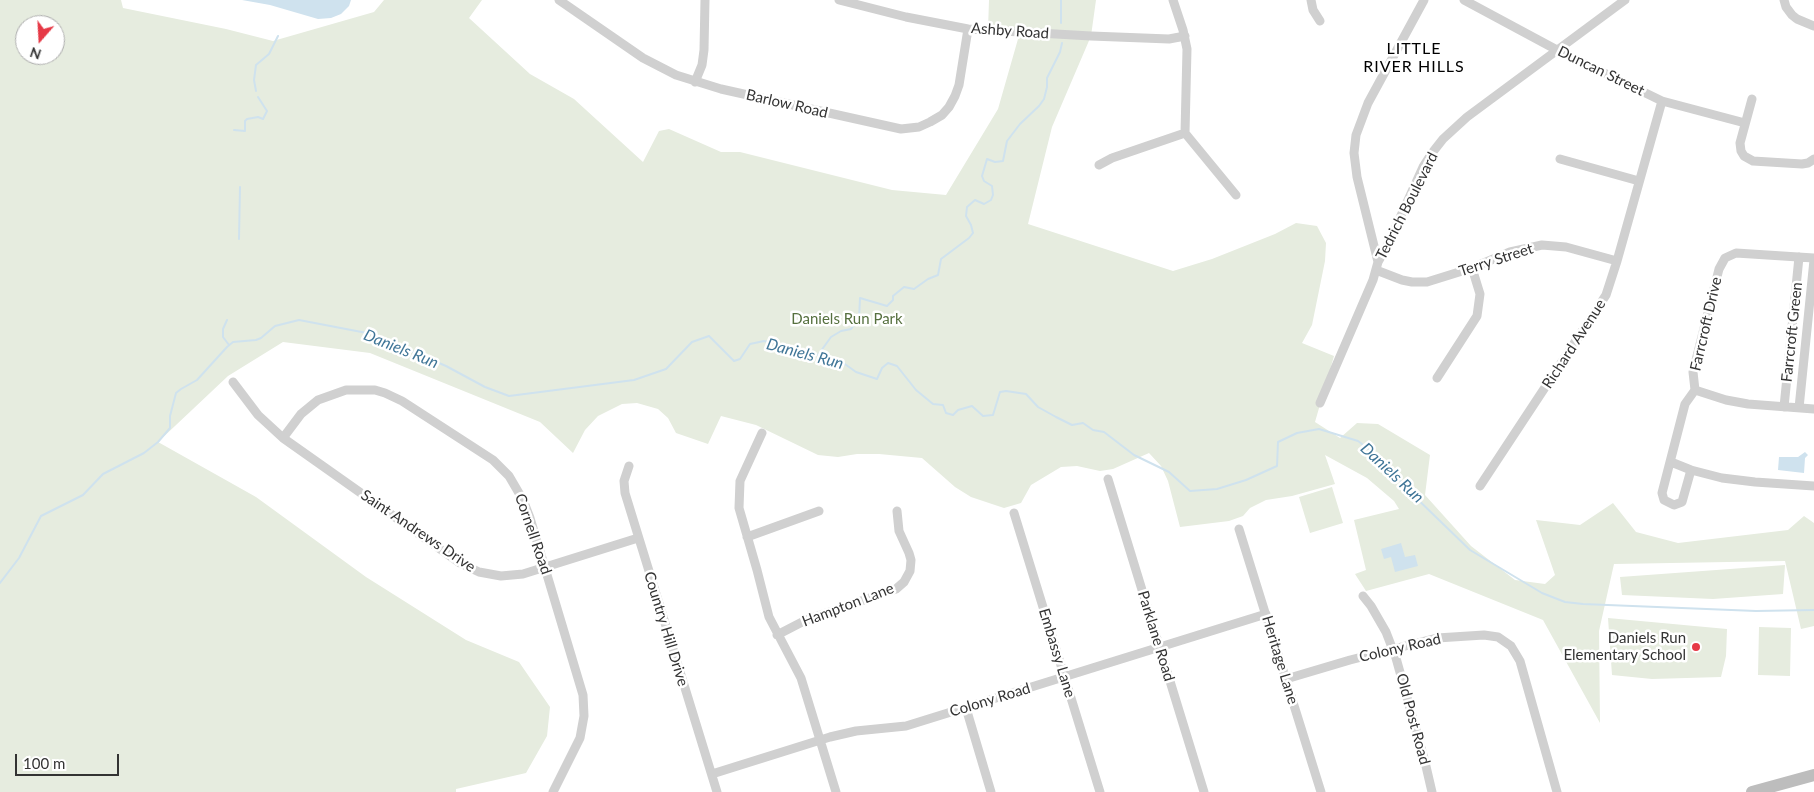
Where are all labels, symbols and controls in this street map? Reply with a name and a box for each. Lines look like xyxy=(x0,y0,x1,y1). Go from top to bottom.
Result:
north arrow xyxy=(15,15,65,65)
street label: Ashby Road xyxy=(970,19,1050,43)
district label: LITTLE RIVER HILLS xyxy=(1362,39,1466,77)
street label: Duncan Street xyxy=(1555,42,1647,100)
text: N xyxy=(27,44,43,64)
street label: Barlow Road xyxy=(744,86,830,122)
street label: Tedrich Boulevard xyxy=(1372,149,1442,263)
street label: Terry Street xyxy=(1457,240,1535,280)
street label: Farrcroft Drive xyxy=(1686,275,1726,373)
street label: Farrcroft Green xyxy=(1778,281,1806,383)
street label: Richard Avenue xyxy=(1538,296,1610,392)
park label: Daniels Run Park xyxy=(791,310,903,328)
water label: Daniels Run xyxy=(361,325,441,373)
water label: Daniels Run xyxy=(764,335,846,373)
water label: Daniels Run xyxy=(1357,439,1427,507)
street label: Saint Andrews Drive xyxy=(357,486,479,576)
street label: Cornell Road xyxy=(511,491,555,577)
street label: Country Hill Drive xyxy=(640,569,692,689)
street label: Hampton Lane xyxy=(800,579,896,631)
street label: Parklane Road xyxy=(1134,589,1178,683)
street label: Embassy Lane xyxy=(1035,606,1079,700)
street label: Heritage Lane xyxy=(1258,613,1302,707)
place label: Daniels Run Elementary School xyxy=(1563,629,1686,664)
street label: Colony Road xyxy=(1357,630,1443,666)
marker: Daniels Run Elementary School xyxy=(1690,641,1702,653)
street label: Old Post Road xyxy=(1392,671,1434,767)
street label: Colony Road xyxy=(947,679,1033,721)
scale bar xyxy=(18,744,121,776)
text: 100 m xyxy=(23,754,65,772)

